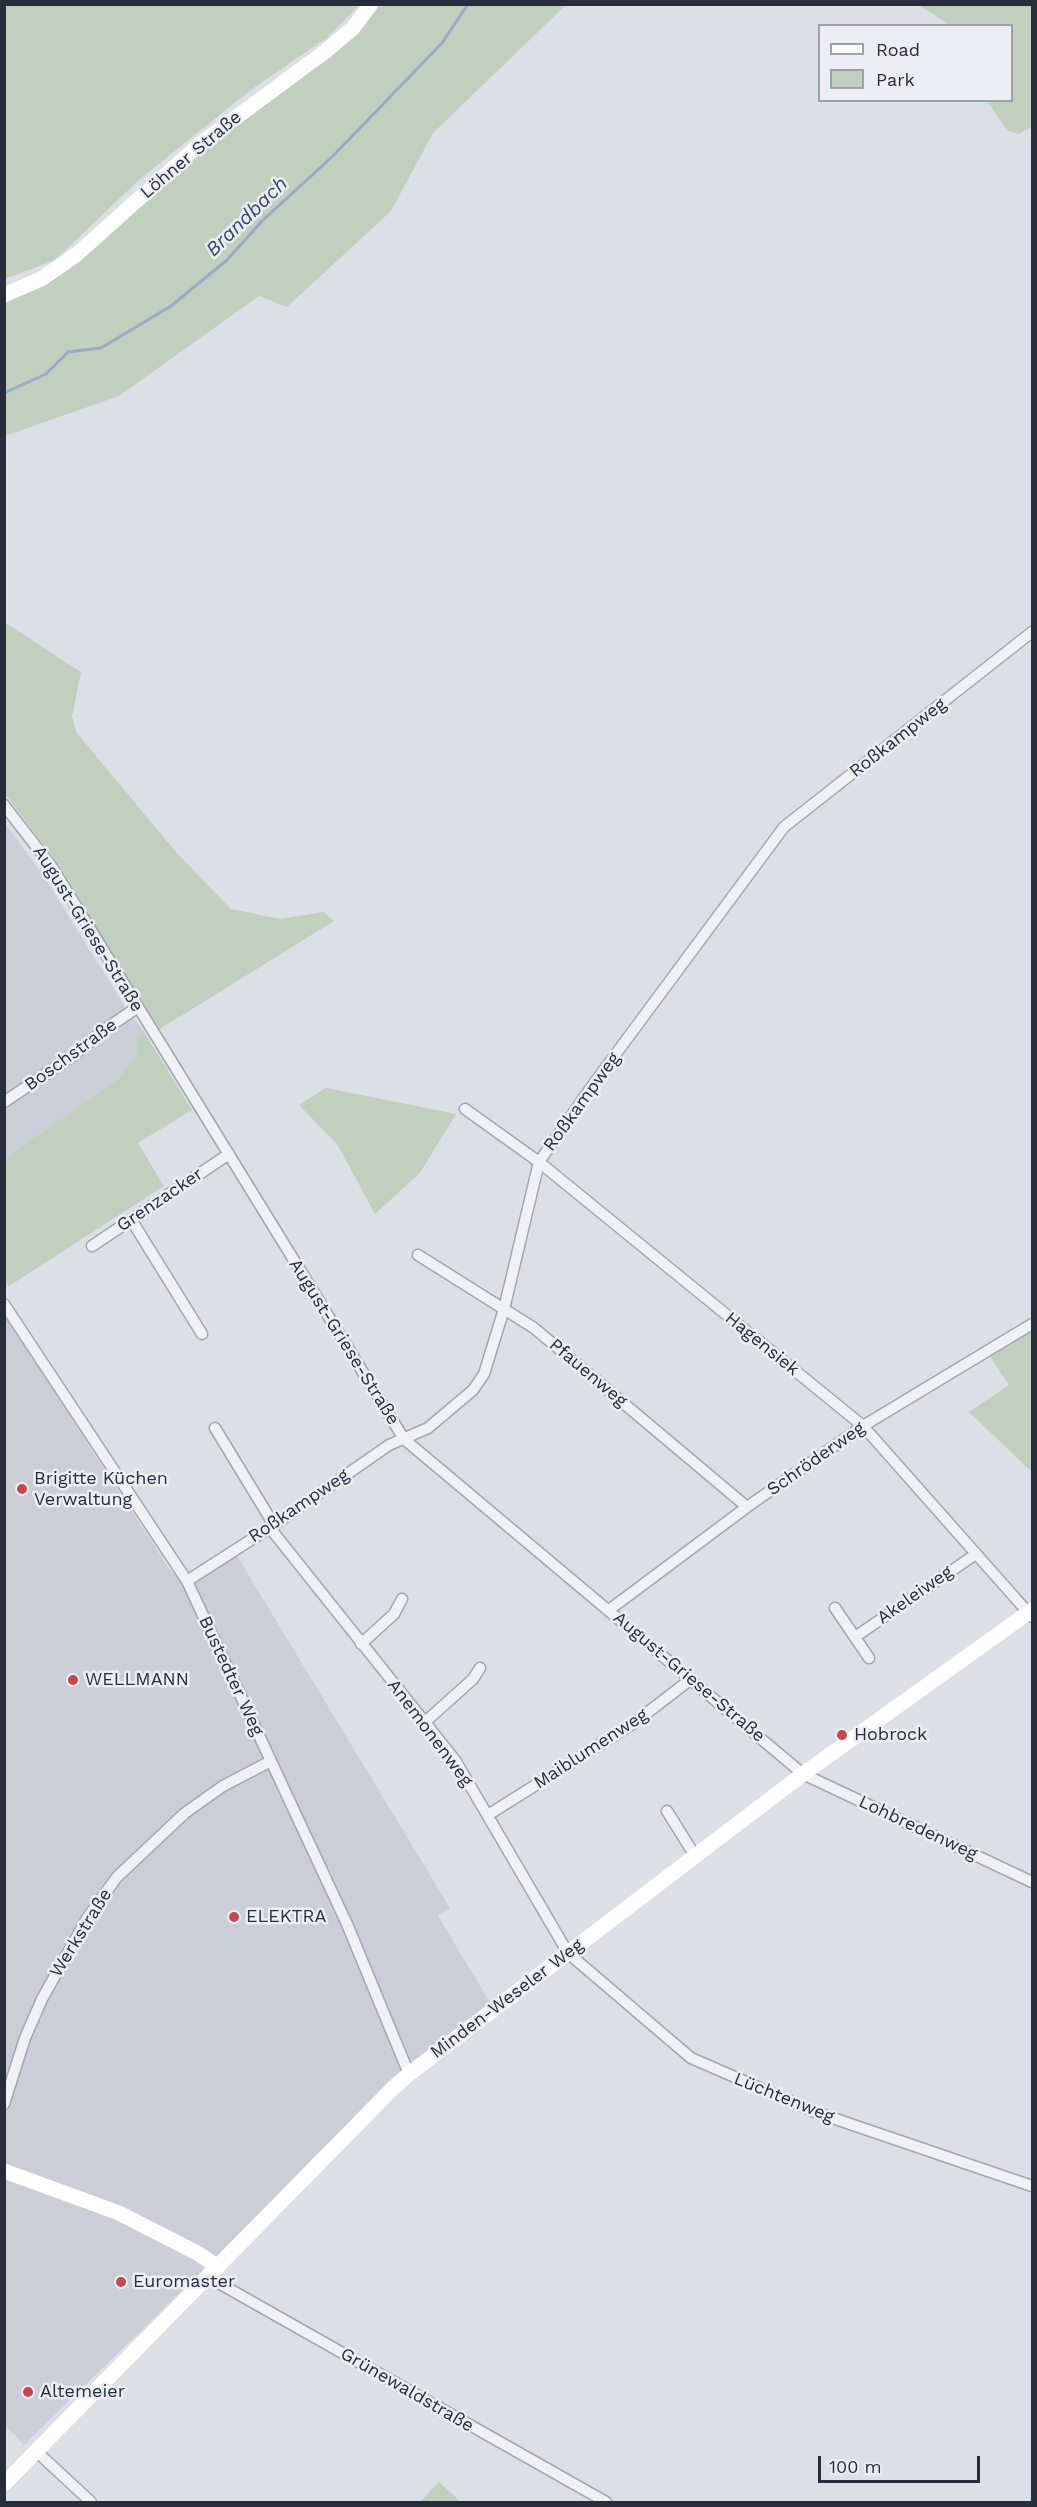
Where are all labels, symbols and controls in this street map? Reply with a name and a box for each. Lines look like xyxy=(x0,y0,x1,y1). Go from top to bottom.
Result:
legend xyxy=(818,24,1013,102)
text: Road xyxy=(876,39,920,60)
text: Park xyxy=(876,69,915,90)
street label: Löhner Straße xyxy=(136,106,246,204)
water label: Brandbach xyxy=(201,172,293,262)
street label: Roßkampweg xyxy=(845,694,951,782)
street label: August-Griese-Straße xyxy=(28,842,148,1016)
street label: Boschstraße xyxy=(21,1014,121,1096)
street label: Roßkampweg xyxy=(539,1048,625,1156)
street label: Grenzacker xyxy=(113,1163,207,1237)
street label: August-Griese-Straße xyxy=(284,1255,404,1429)
street label: Hagensiek xyxy=(721,1308,803,1380)
street label: Pfauenweg xyxy=(545,1334,631,1412)
street label: Schröderweg xyxy=(763,1417,869,1501)
street label: Roßkampweg xyxy=(245,1464,353,1548)
place label: Brigitte Küchen Verwaltung xyxy=(34,1468,168,1510)
marker: Brigitte Küchen Verwaltung xyxy=(15,1482,29,1496)
street label: Akeleiweg xyxy=(873,1561,957,1629)
street label: August-Griese-Straße xyxy=(609,1607,769,1747)
street label: Bustedter Weg xyxy=(194,1613,268,1739)
place label: WELLMANN xyxy=(85,1669,189,1691)
marker: WELLMANN xyxy=(66,1673,80,1687)
street label: Anemonenweg xyxy=(383,1675,477,1791)
street label: Maiblumenweg xyxy=(530,1704,652,1794)
place label: Hobrock xyxy=(854,1724,927,1746)
marker: Hobrock xyxy=(835,1728,849,1742)
street label: Lohbredenweg xyxy=(855,1791,981,1865)
street label: Werkstraße xyxy=(45,1885,117,1981)
place label: ELEKTRA xyxy=(246,1906,326,1928)
marker: ELEKTRA xyxy=(227,1910,241,1924)
street label: Minden-Weseler Weg xyxy=(426,1935,588,2063)
street label: Lüchtenweg xyxy=(731,2068,837,2128)
place label: Euromaster xyxy=(133,2271,235,2293)
marker: Euromaster xyxy=(114,2275,128,2289)
street label: Grünewaldstraße xyxy=(336,2343,478,2437)
place label: Altemeier xyxy=(40,2381,125,2403)
marker: Altemeier xyxy=(21,2385,35,2399)
scale bar xyxy=(821,2444,983,2482)
text: 100 m xyxy=(829,2456,882,2477)

